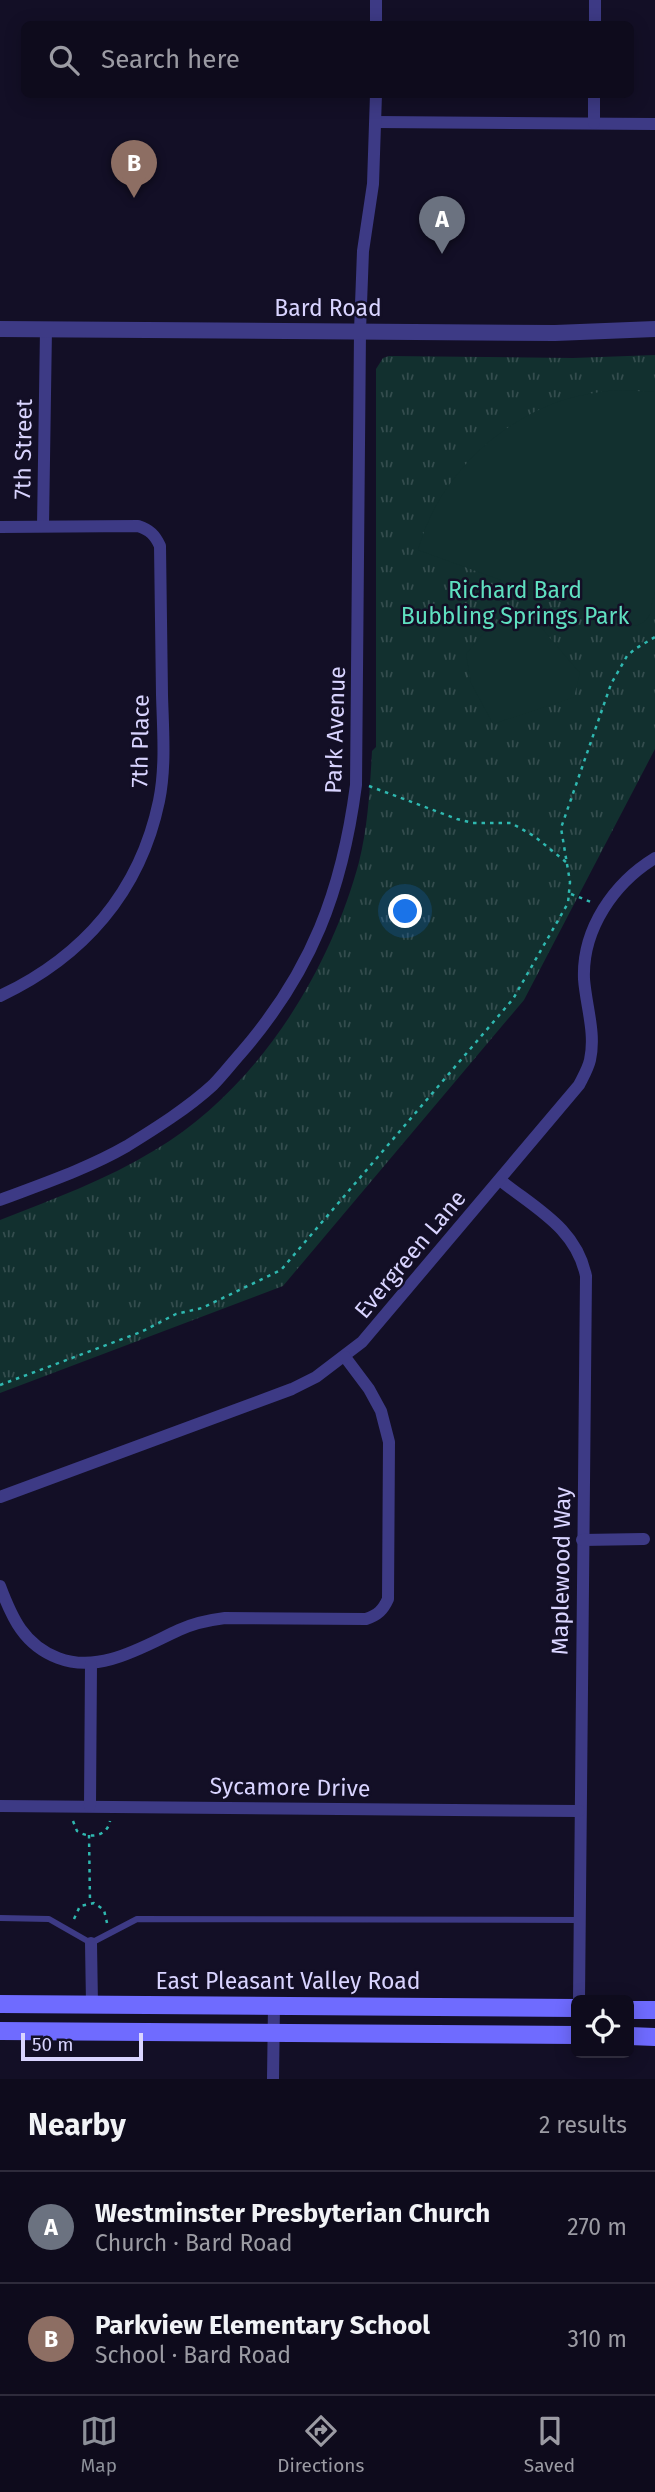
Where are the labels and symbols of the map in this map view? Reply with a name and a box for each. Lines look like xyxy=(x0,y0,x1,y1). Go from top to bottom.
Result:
pin: B xyxy=(111,140,157,198)
pin: A xyxy=(419,196,465,254)
street label: Bard Road xyxy=(274,294,382,322)
street label: 7th Street xyxy=(8,398,38,499)
park label: Richard Bard Bubbling Springs Park xyxy=(401,576,629,630)
street label: Park Avenue xyxy=(319,666,351,794)
street label: 7th Place xyxy=(125,694,155,788)
your location xyxy=(388,894,422,928)
street label: Evergreen Lane xyxy=(348,1184,472,1324)
street label: Maplewood Way xyxy=(546,1486,576,1655)
street label: Sycamore Drive xyxy=(209,1772,371,1802)
street label: East Pleasant Valley Road xyxy=(155,1967,421,1995)
scale bar xyxy=(21,2030,144,2062)

